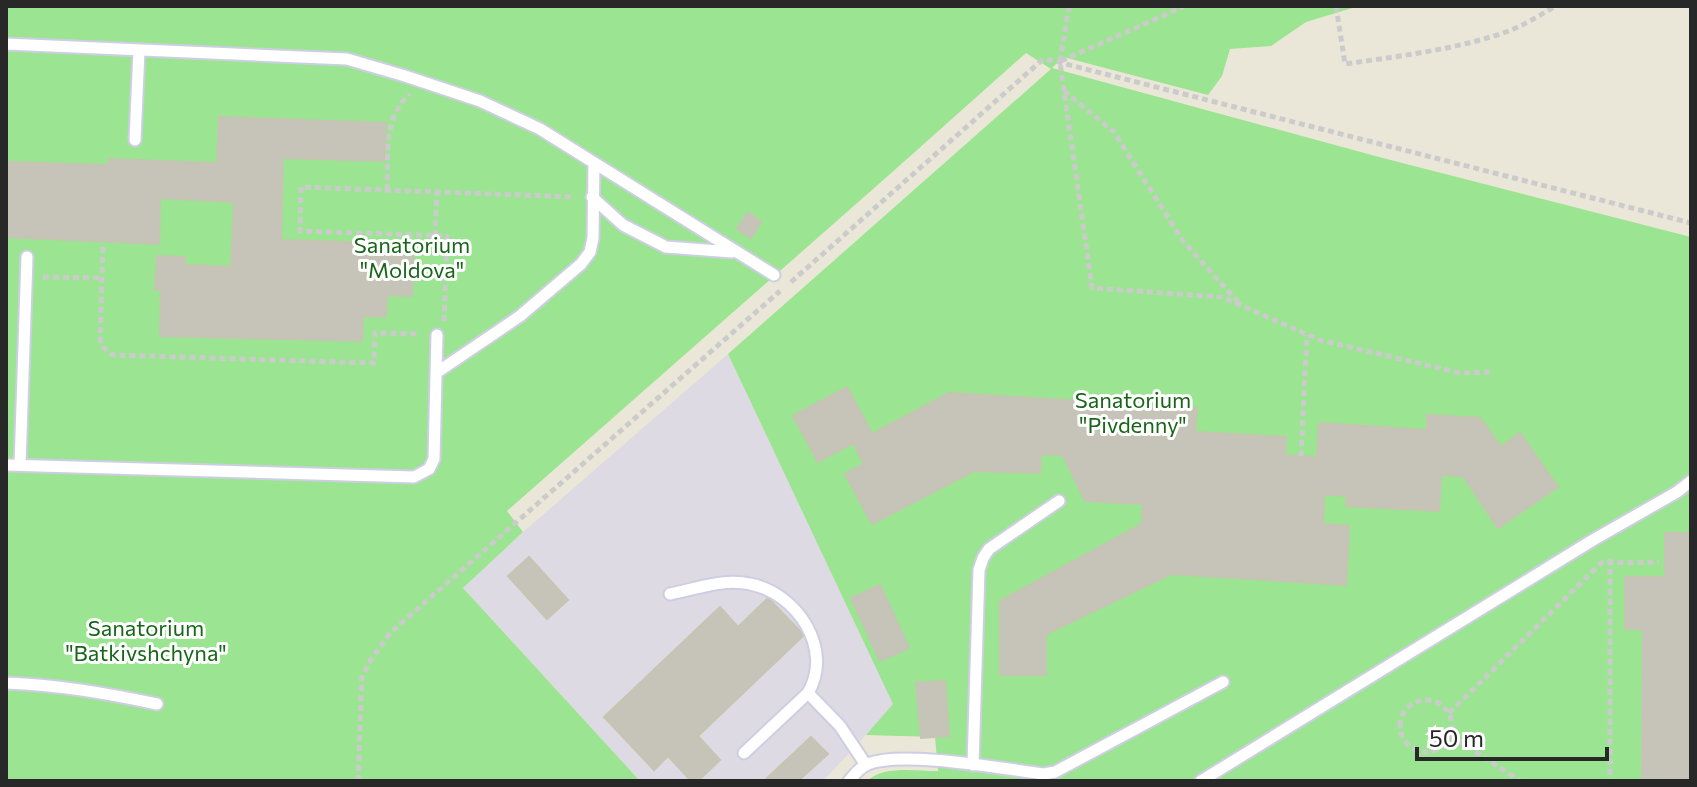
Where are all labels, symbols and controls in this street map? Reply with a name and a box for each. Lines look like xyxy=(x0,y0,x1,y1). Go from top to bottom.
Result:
park label: Sanatorium "Moldova" xyxy=(354,231,470,283)
park label: Sanatorium "Pivdenny" xyxy=(1075,386,1191,438)
park label: Sanatorium "Batkivshchyna" xyxy=(65,614,227,666)
scale bar xyxy=(1417,711,1607,761)
text: 50 m xyxy=(1429,723,1484,752)

